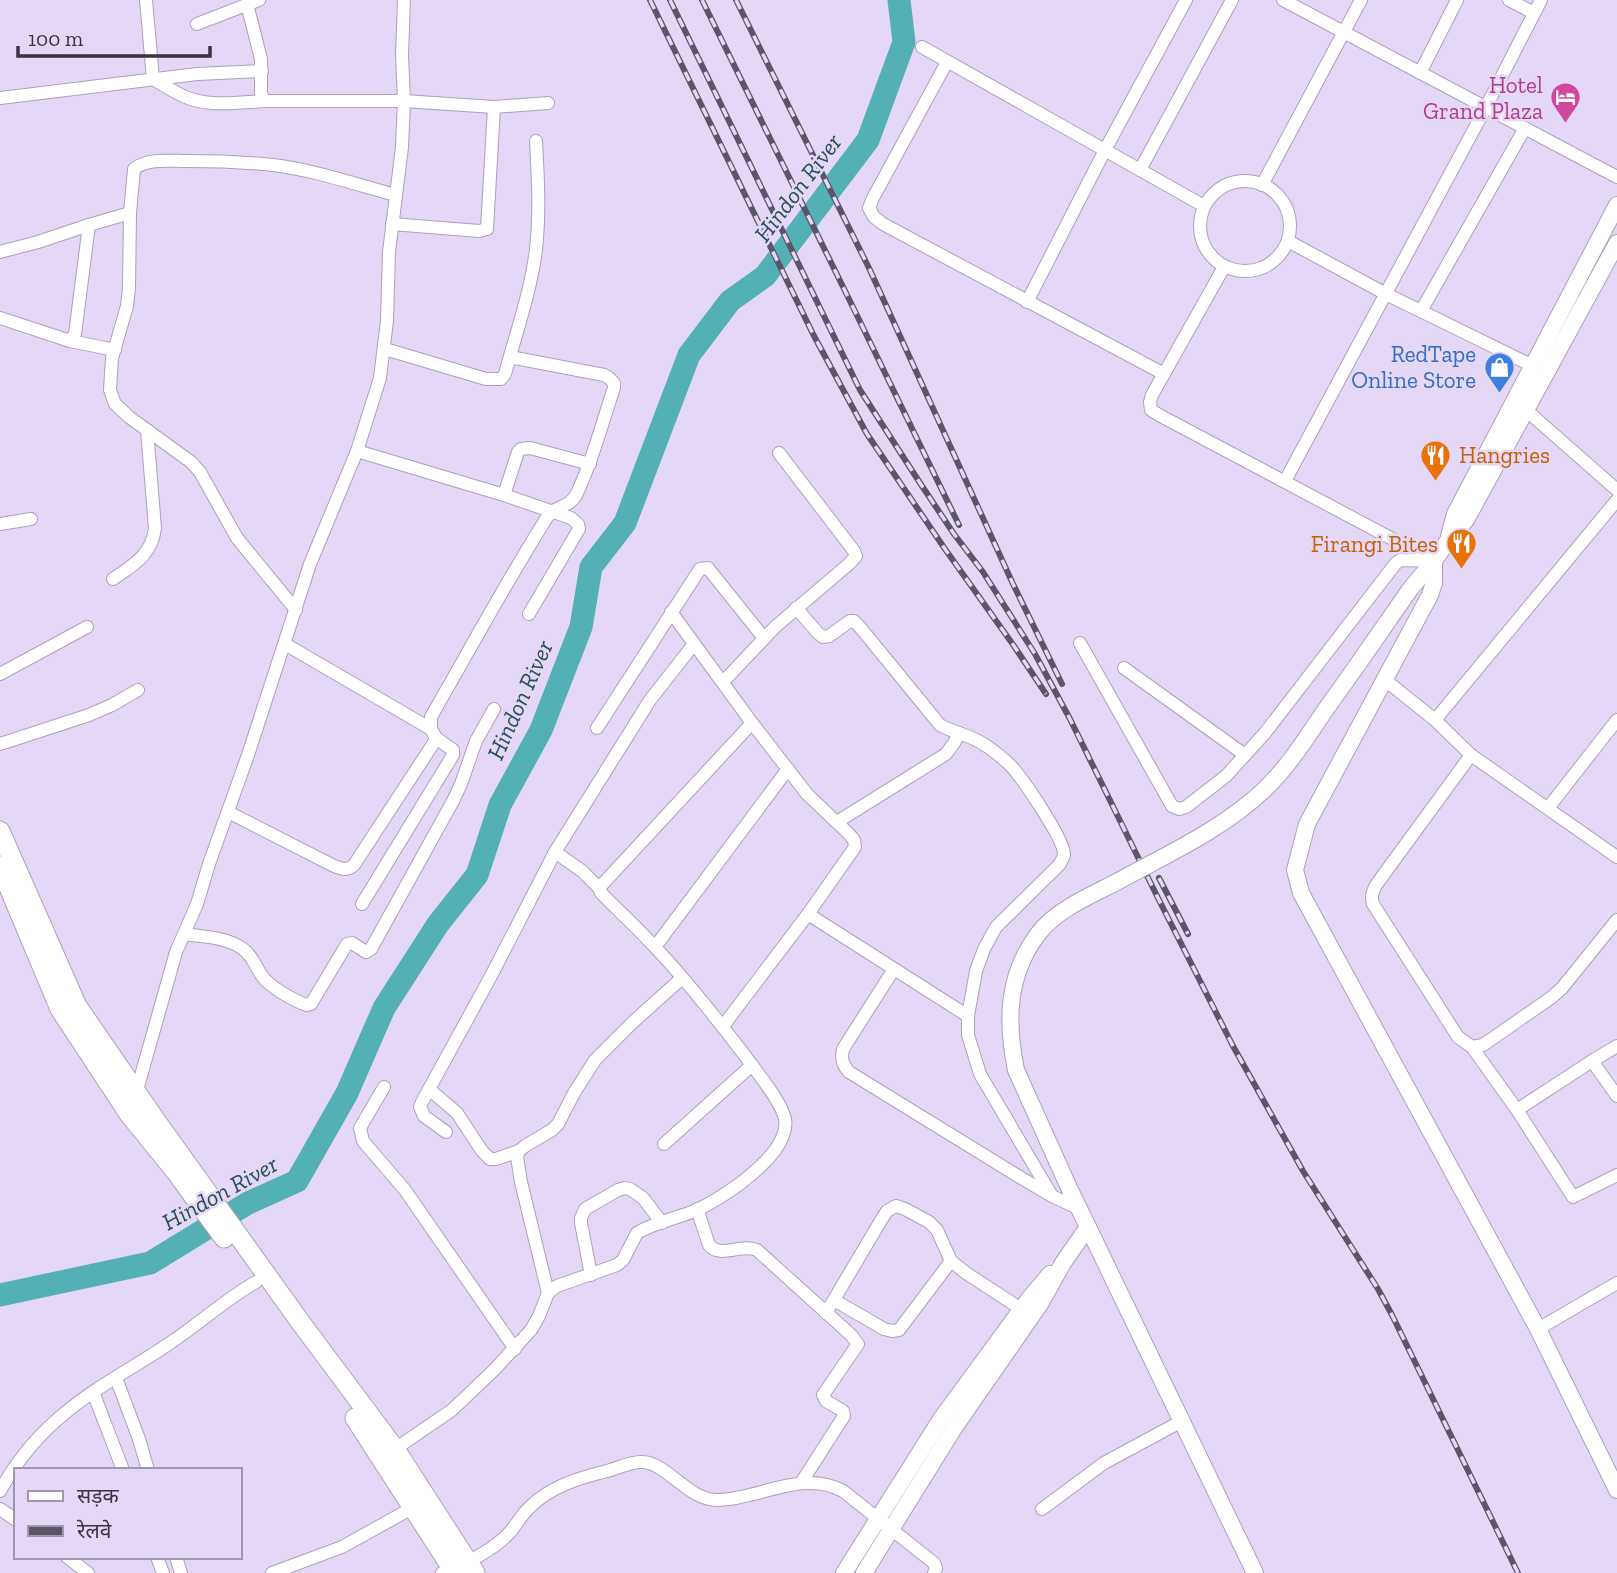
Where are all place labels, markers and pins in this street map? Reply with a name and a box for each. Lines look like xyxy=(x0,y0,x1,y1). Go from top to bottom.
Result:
place label: Hotel Grand Plaza xyxy=(1423,71,1543,125)
hotel icon: Hotel Grand Plaza xyxy=(1549,81,1583,125)
place label: RedTape Online Store xyxy=(1351,340,1476,394)
shop icon: RedTape Online Store xyxy=(1482,350,1516,394)
restaurant icon: Hangries xyxy=(1419,438,1453,482)
place label: Hangries xyxy=(1459,441,1550,469)
restaurant icon: Firangi Bites xyxy=(1444,527,1478,571)
place label: Firangi Bites xyxy=(1311,530,1438,558)

